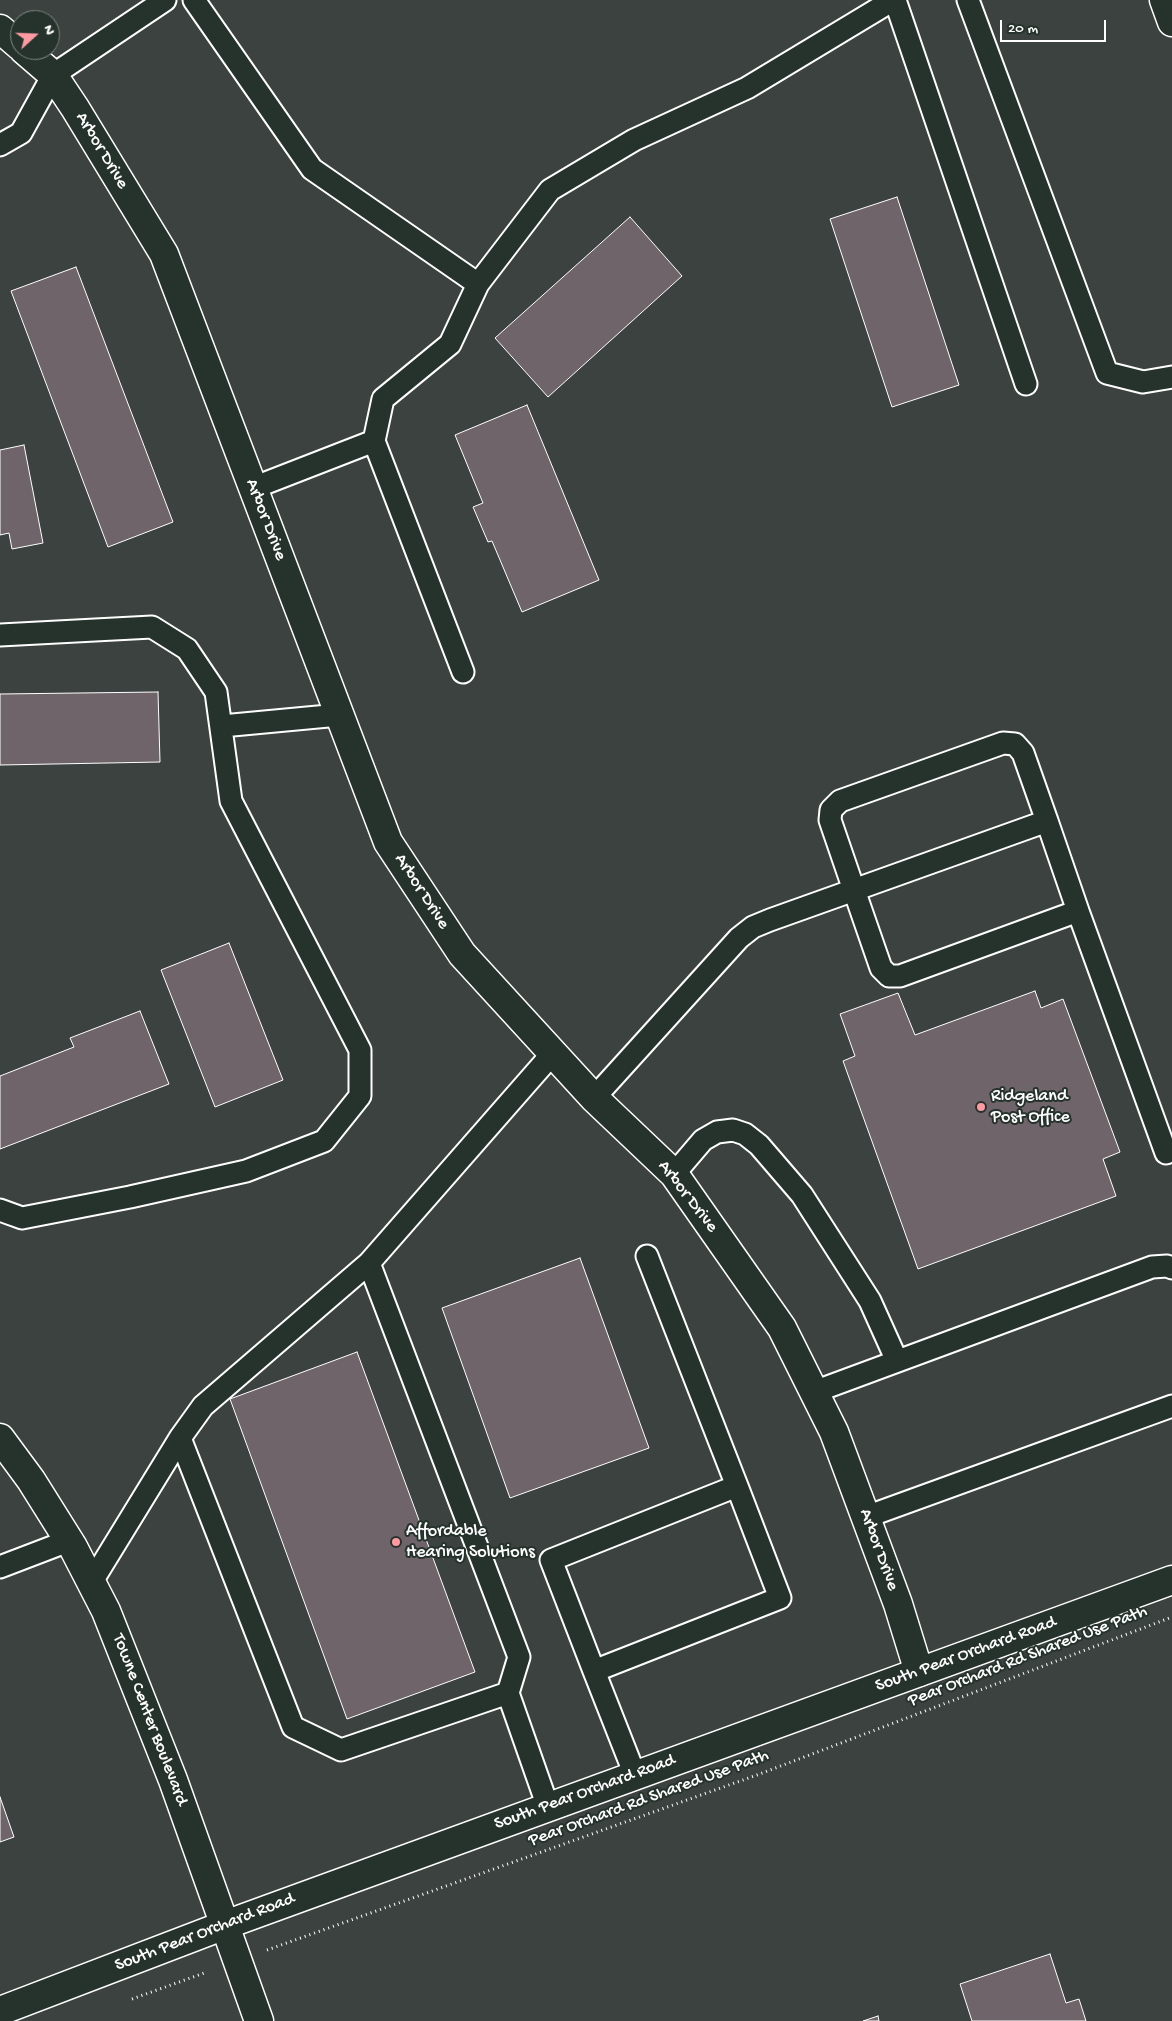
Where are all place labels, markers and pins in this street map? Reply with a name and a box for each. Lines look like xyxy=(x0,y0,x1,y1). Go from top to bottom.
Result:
place label: Ridgeland Post Office xyxy=(991,1086,1070,1128)
marker: Ridgeland Post Office xyxy=(975,1101,987,1113)
place label: Affordable Hearing Solutions xyxy=(406,1521,535,1564)
marker: Affordable Hearing Solutions xyxy=(390,1536,402,1548)

